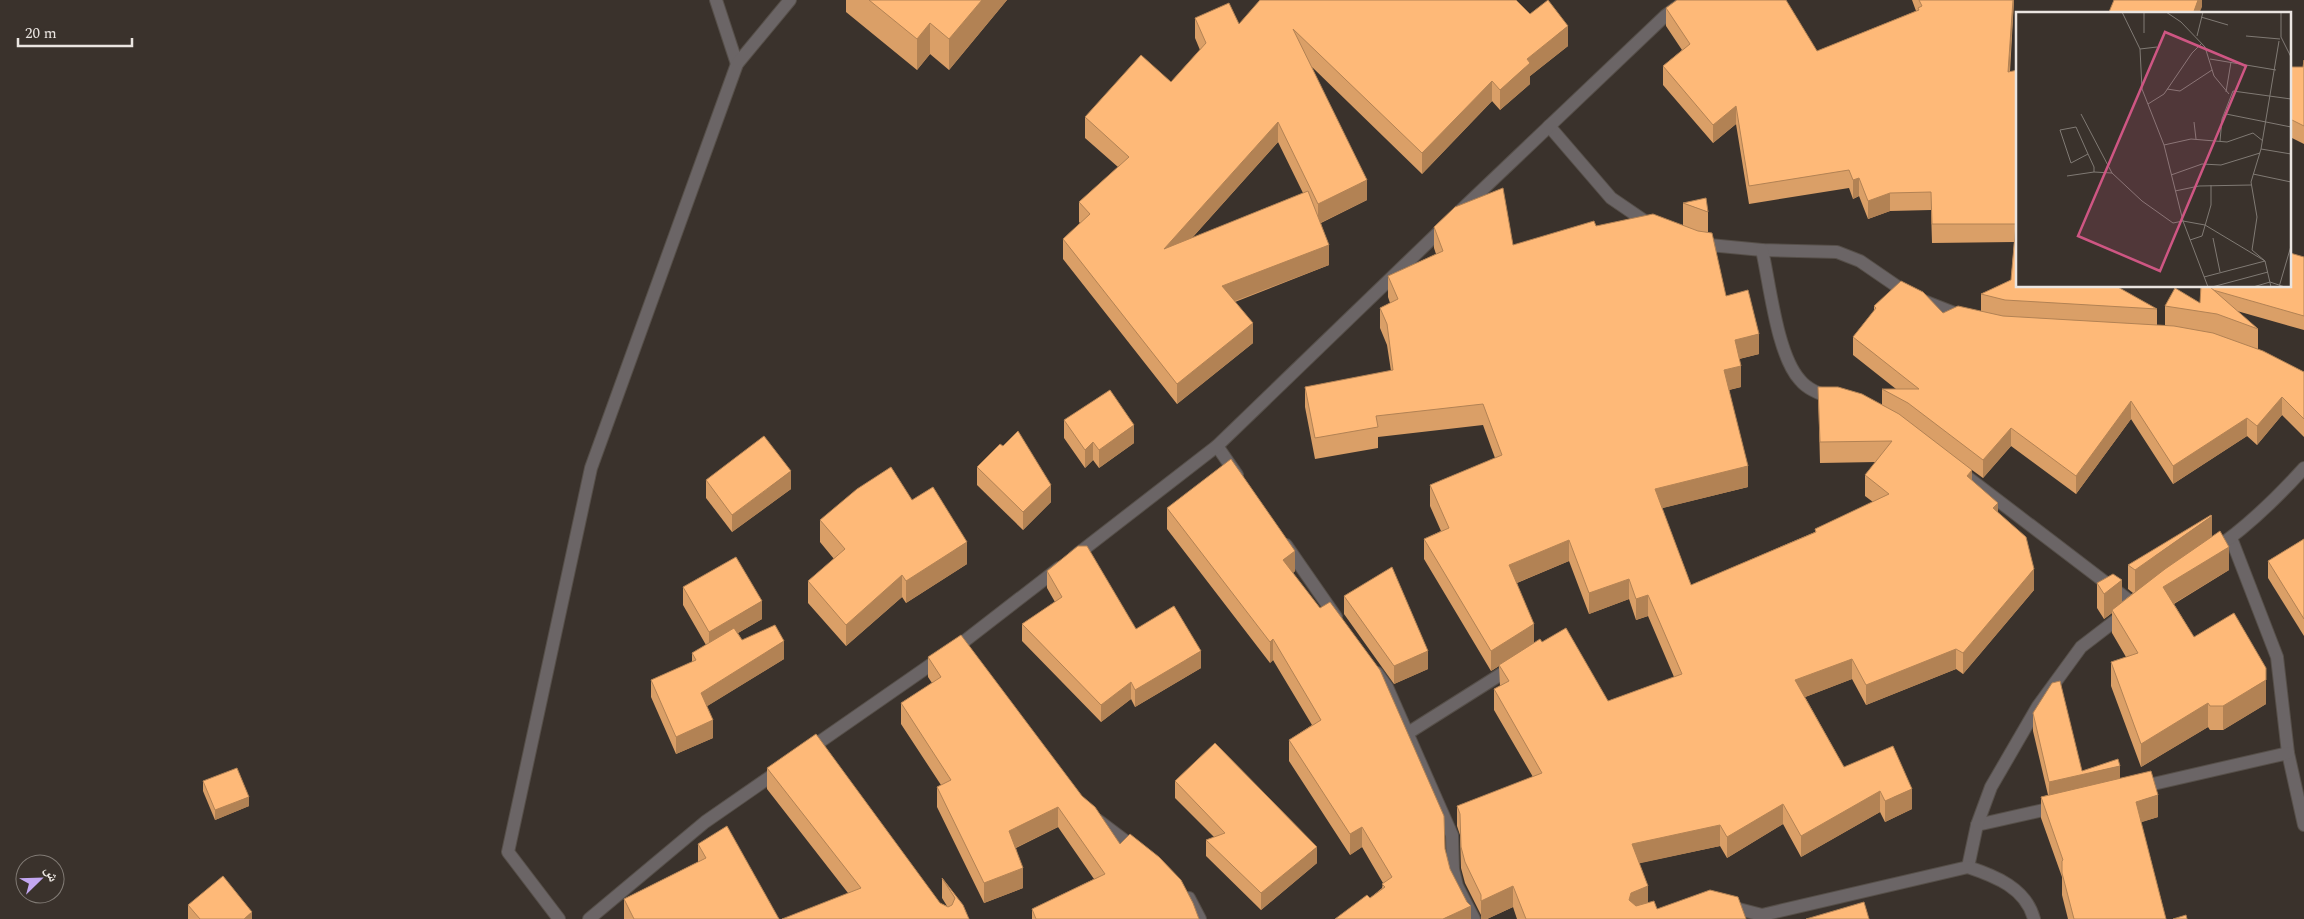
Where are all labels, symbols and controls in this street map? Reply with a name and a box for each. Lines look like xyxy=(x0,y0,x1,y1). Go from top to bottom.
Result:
inset map xyxy=(2016,12,2292,288)
scale bar xyxy=(18,15,131,47)
text: 20 m xyxy=(25,22,57,45)
north arrow xyxy=(15,854,65,904)
text: ش xyxy=(39,863,64,885)

